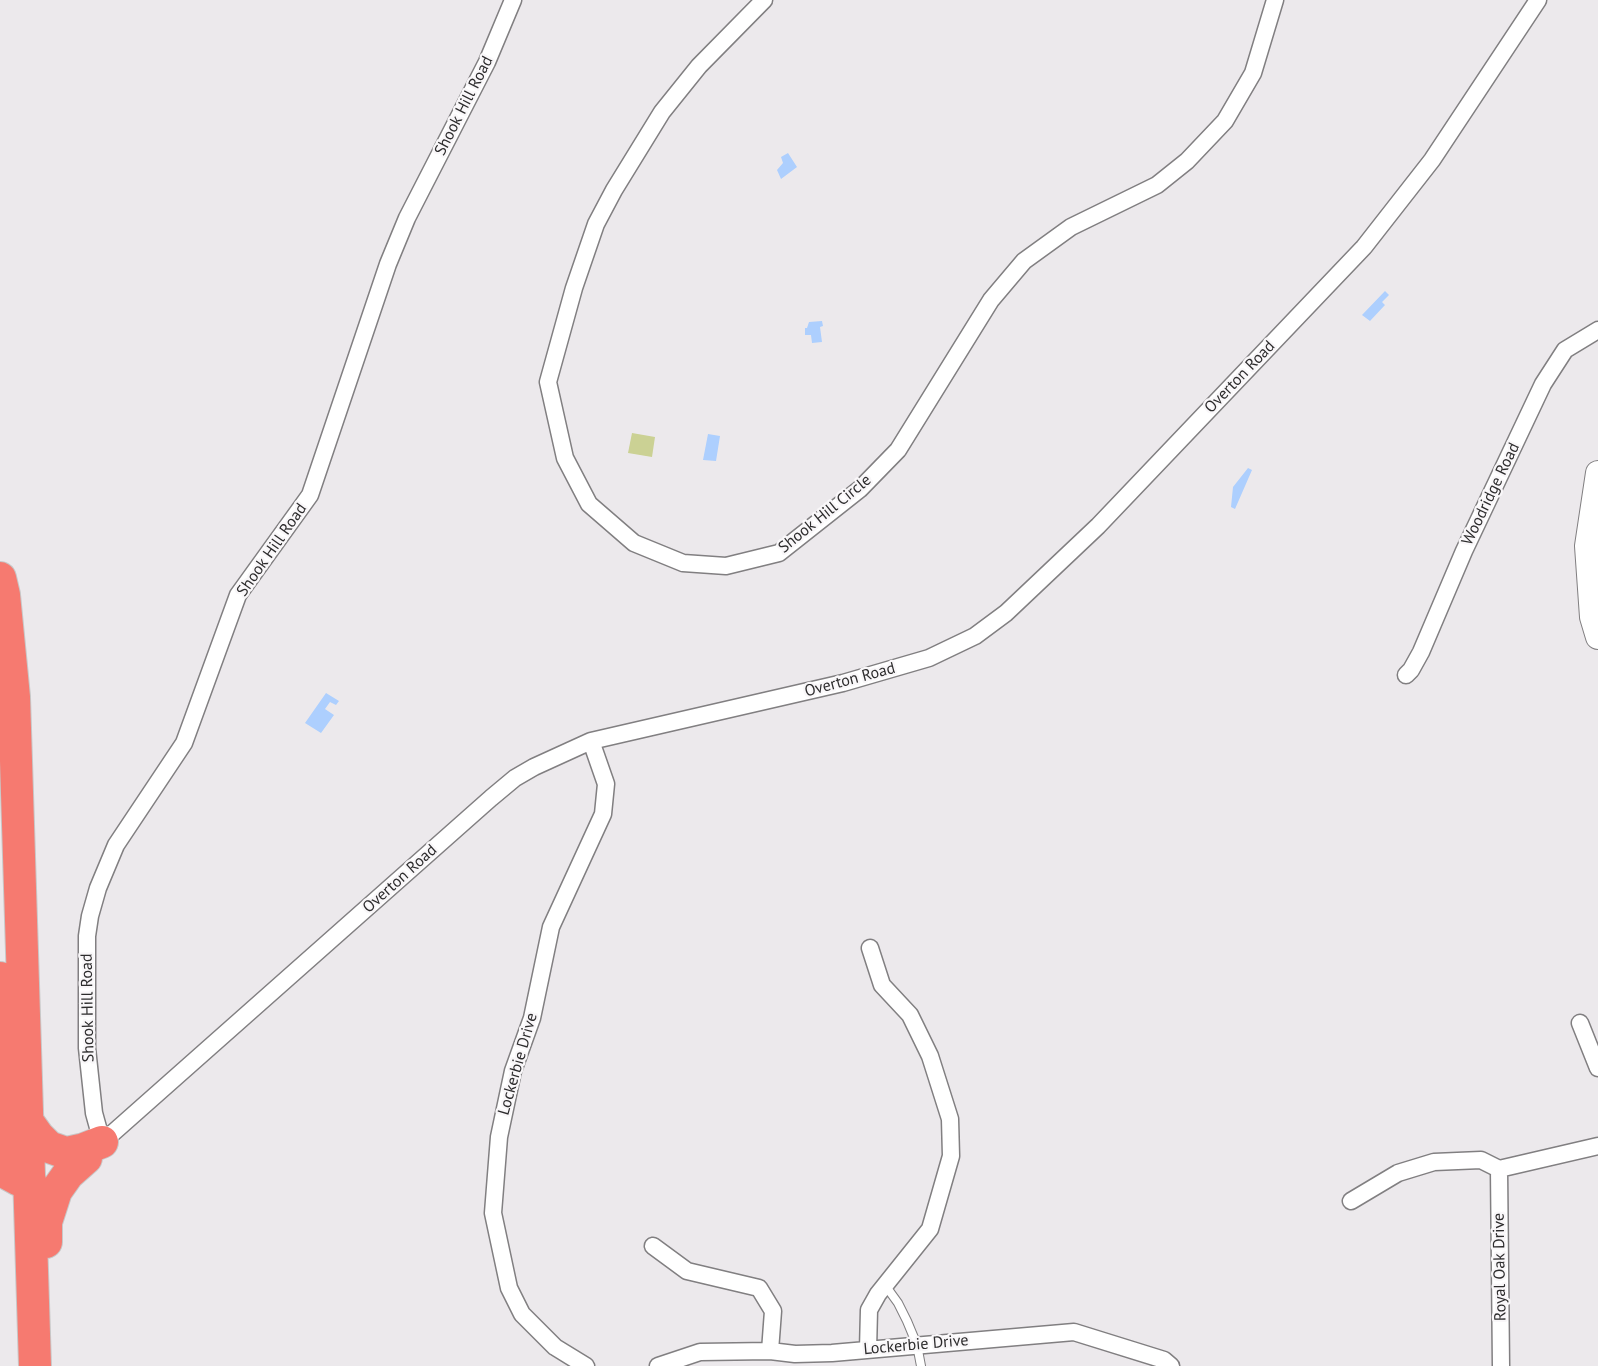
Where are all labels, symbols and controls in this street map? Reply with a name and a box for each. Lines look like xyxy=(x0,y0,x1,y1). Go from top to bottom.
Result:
street label: Shook Hill Road xyxy=(431,53,497,159)
street label: Overton Road xyxy=(1201,337,1279,417)
street label: Woodridge Road xyxy=(1458,440,1524,548)
street label: Shook Hill Circle xyxy=(775,471,875,557)
street label: Shook Hill Road xyxy=(233,500,311,600)
street label: Overton Road xyxy=(803,659,897,701)
street label: Overton Road xyxy=(359,841,441,917)
street label: Shook Hill Road xyxy=(77,953,99,1063)
street label: Lockerbie Drive xyxy=(494,1011,542,1117)
street label: Royal Oak Drive xyxy=(1489,1213,1511,1321)
street label: Lockerbie Drive xyxy=(863,1331,969,1359)

